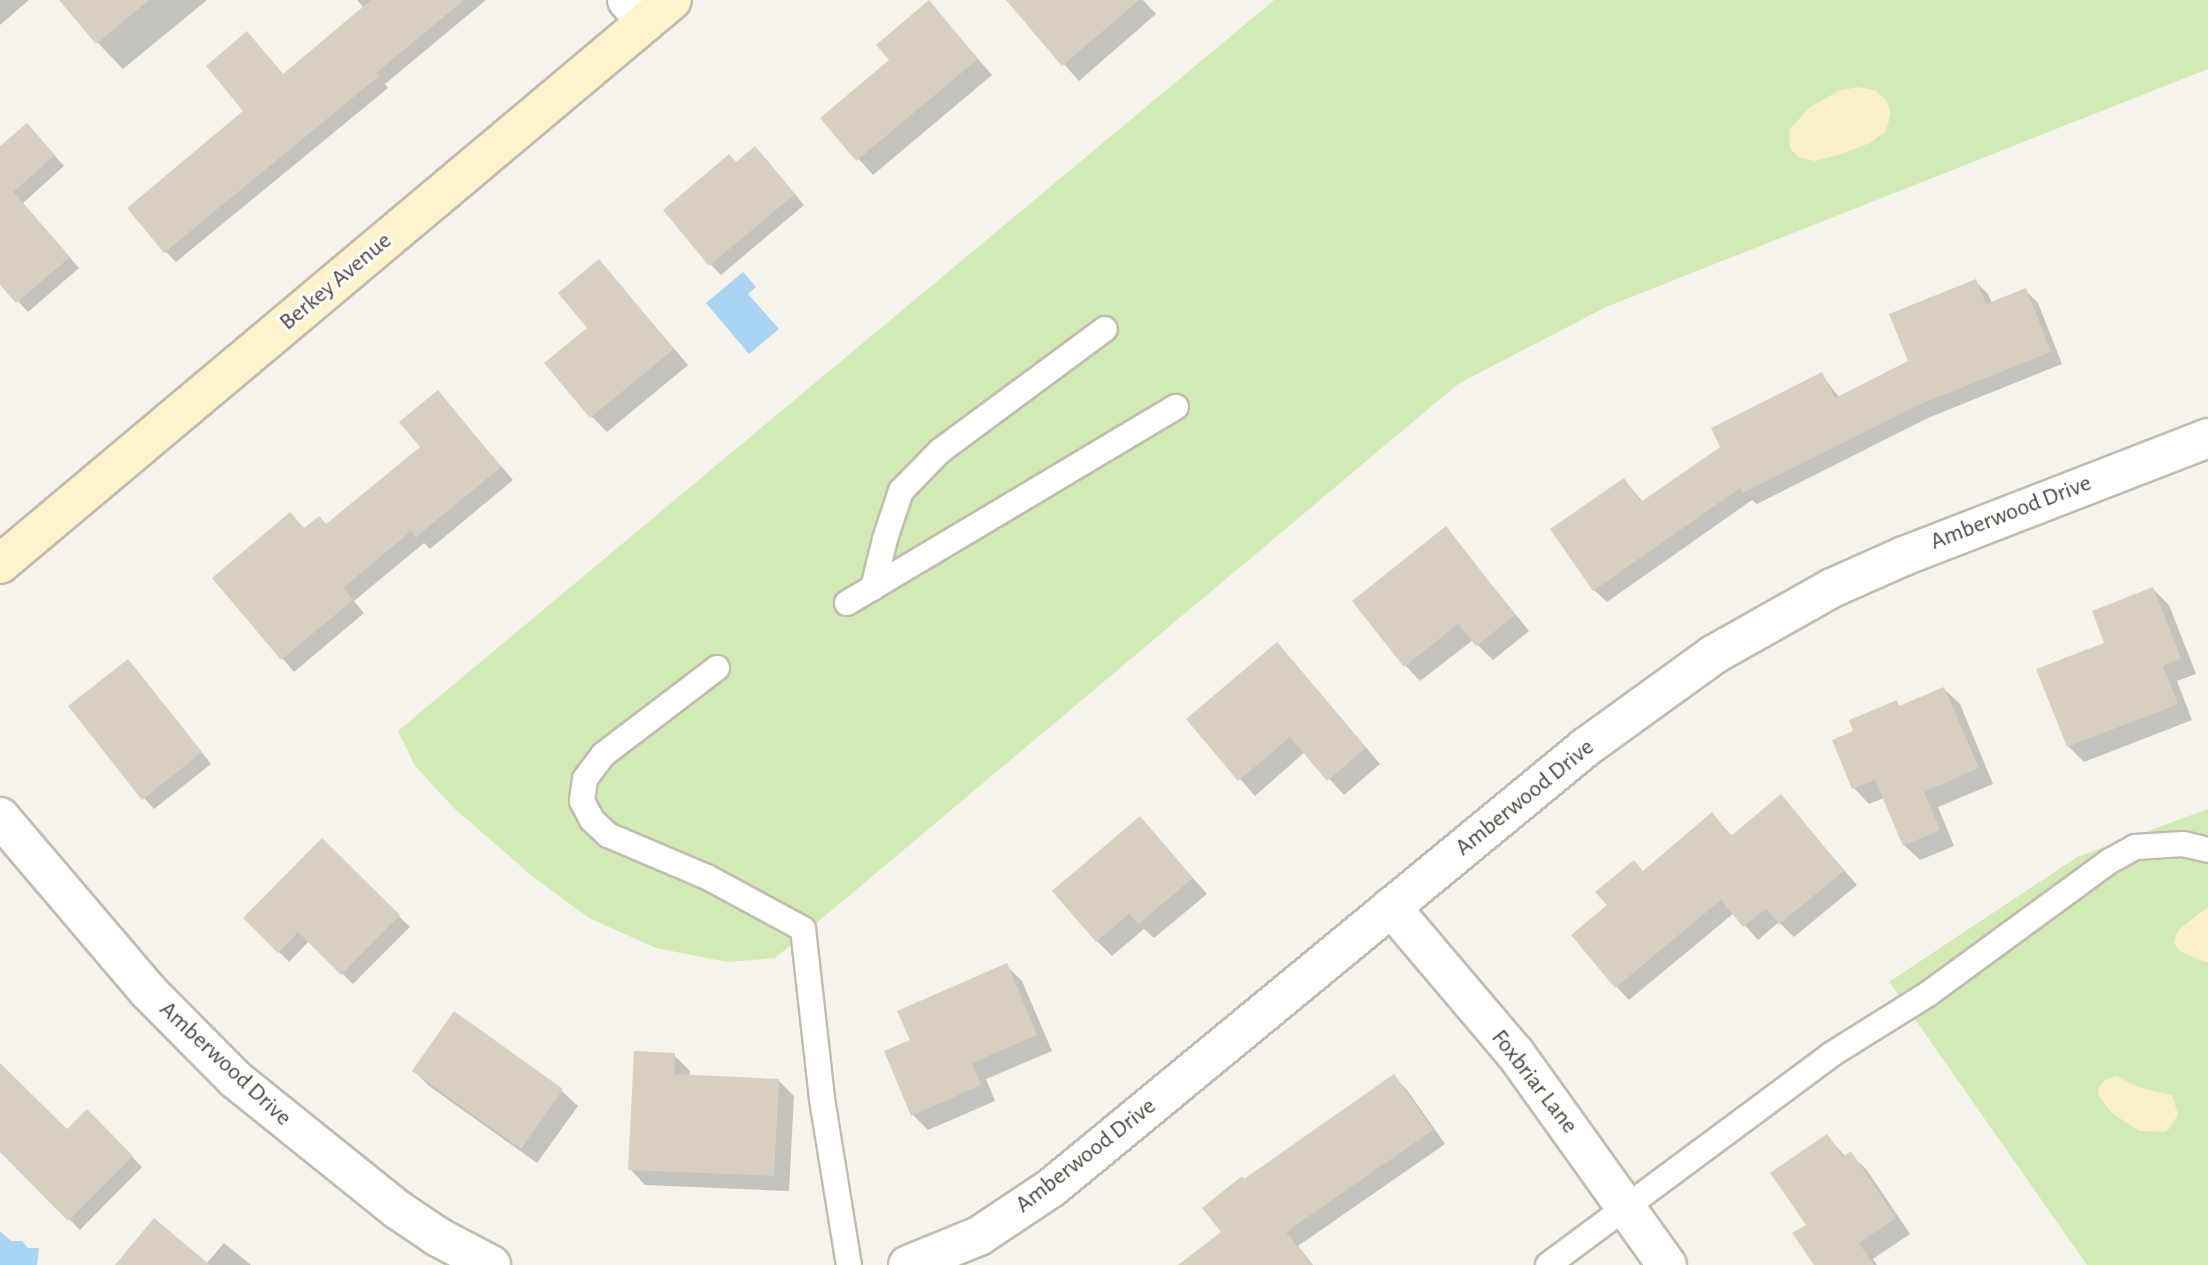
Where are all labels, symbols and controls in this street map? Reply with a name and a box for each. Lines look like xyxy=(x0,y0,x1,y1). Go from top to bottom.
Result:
street label: Berkey Avenue xyxy=(274,227,398,337)
street label: Amberwood Drive xyxy=(1926,469,2096,557)
street label: Amberwood Drive xyxy=(1450,733,1600,863)
street label: Amberwood Drive xyxy=(153,996,297,1132)
street label: Foxbriar Lane xyxy=(1485,1024,1583,1140)
street label: Amberwood Drive xyxy=(1010,1092,1162,1220)

